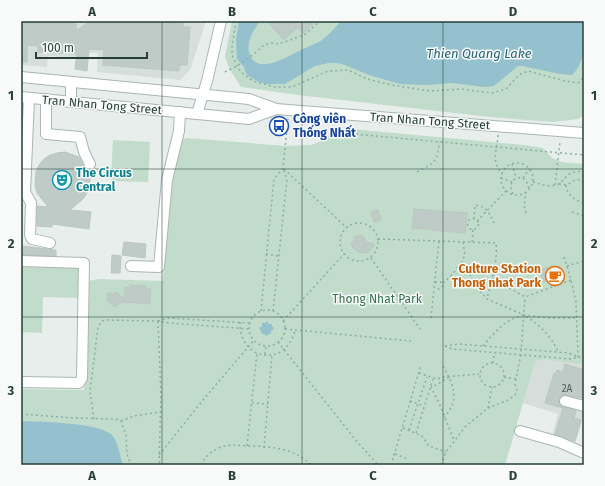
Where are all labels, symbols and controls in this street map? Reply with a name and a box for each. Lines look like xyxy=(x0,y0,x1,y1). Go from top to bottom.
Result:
text: A xyxy=(87,4,96,19)
text: B xyxy=(228,4,236,19)
text: C xyxy=(369,4,377,19)
text: D xyxy=(509,4,518,19)
scale bar xyxy=(36,34,147,60)
text: 100 m xyxy=(42,41,74,55)
water label: Thien Quang Lake xyxy=(427,46,532,61)
text: 1 xyxy=(8,88,14,103)
text: 1 xyxy=(591,88,597,103)
street label: Tran Nhan Tong Street xyxy=(41,93,163,117)
street label: Tran Nhan Tong Street xyxy=(369,110,491,132)
place label: Công viên Thống Nhất xyxy=(293,112,356,140)
bus stop icon: Công viên Thống Nhất xyxy=(268,115,290,137)
place label: The Circus Central xyxy=(76,166,132,194)
theatre icon: The Circus Central xyxy=(51,169,73,191)
text: 2 xyxy=(8,236,15,251)
text: 2 xyxy=(591,236,598,251)
place label: Culture Station Thong nhat Park xyxy=(452,262,541,290)
cafe icon: Culture Station Thong nhat Park xyxy=(544,265,566,287)
park label: Thong Nhat Park xyxy=(332,292,423,306)
text: 3 xyxy=(7,383,15,398)
house number: 2A xyxy=(562,383,573,395)
text: 3 xyxy=(590,383,598,398)
text: A xyxy=(87,468,96,483)
text: B xyxy=(228,468,236,483)
text: C xyxy=(369,468,377,483)
text: D xyxy=(509,468,518,483)

